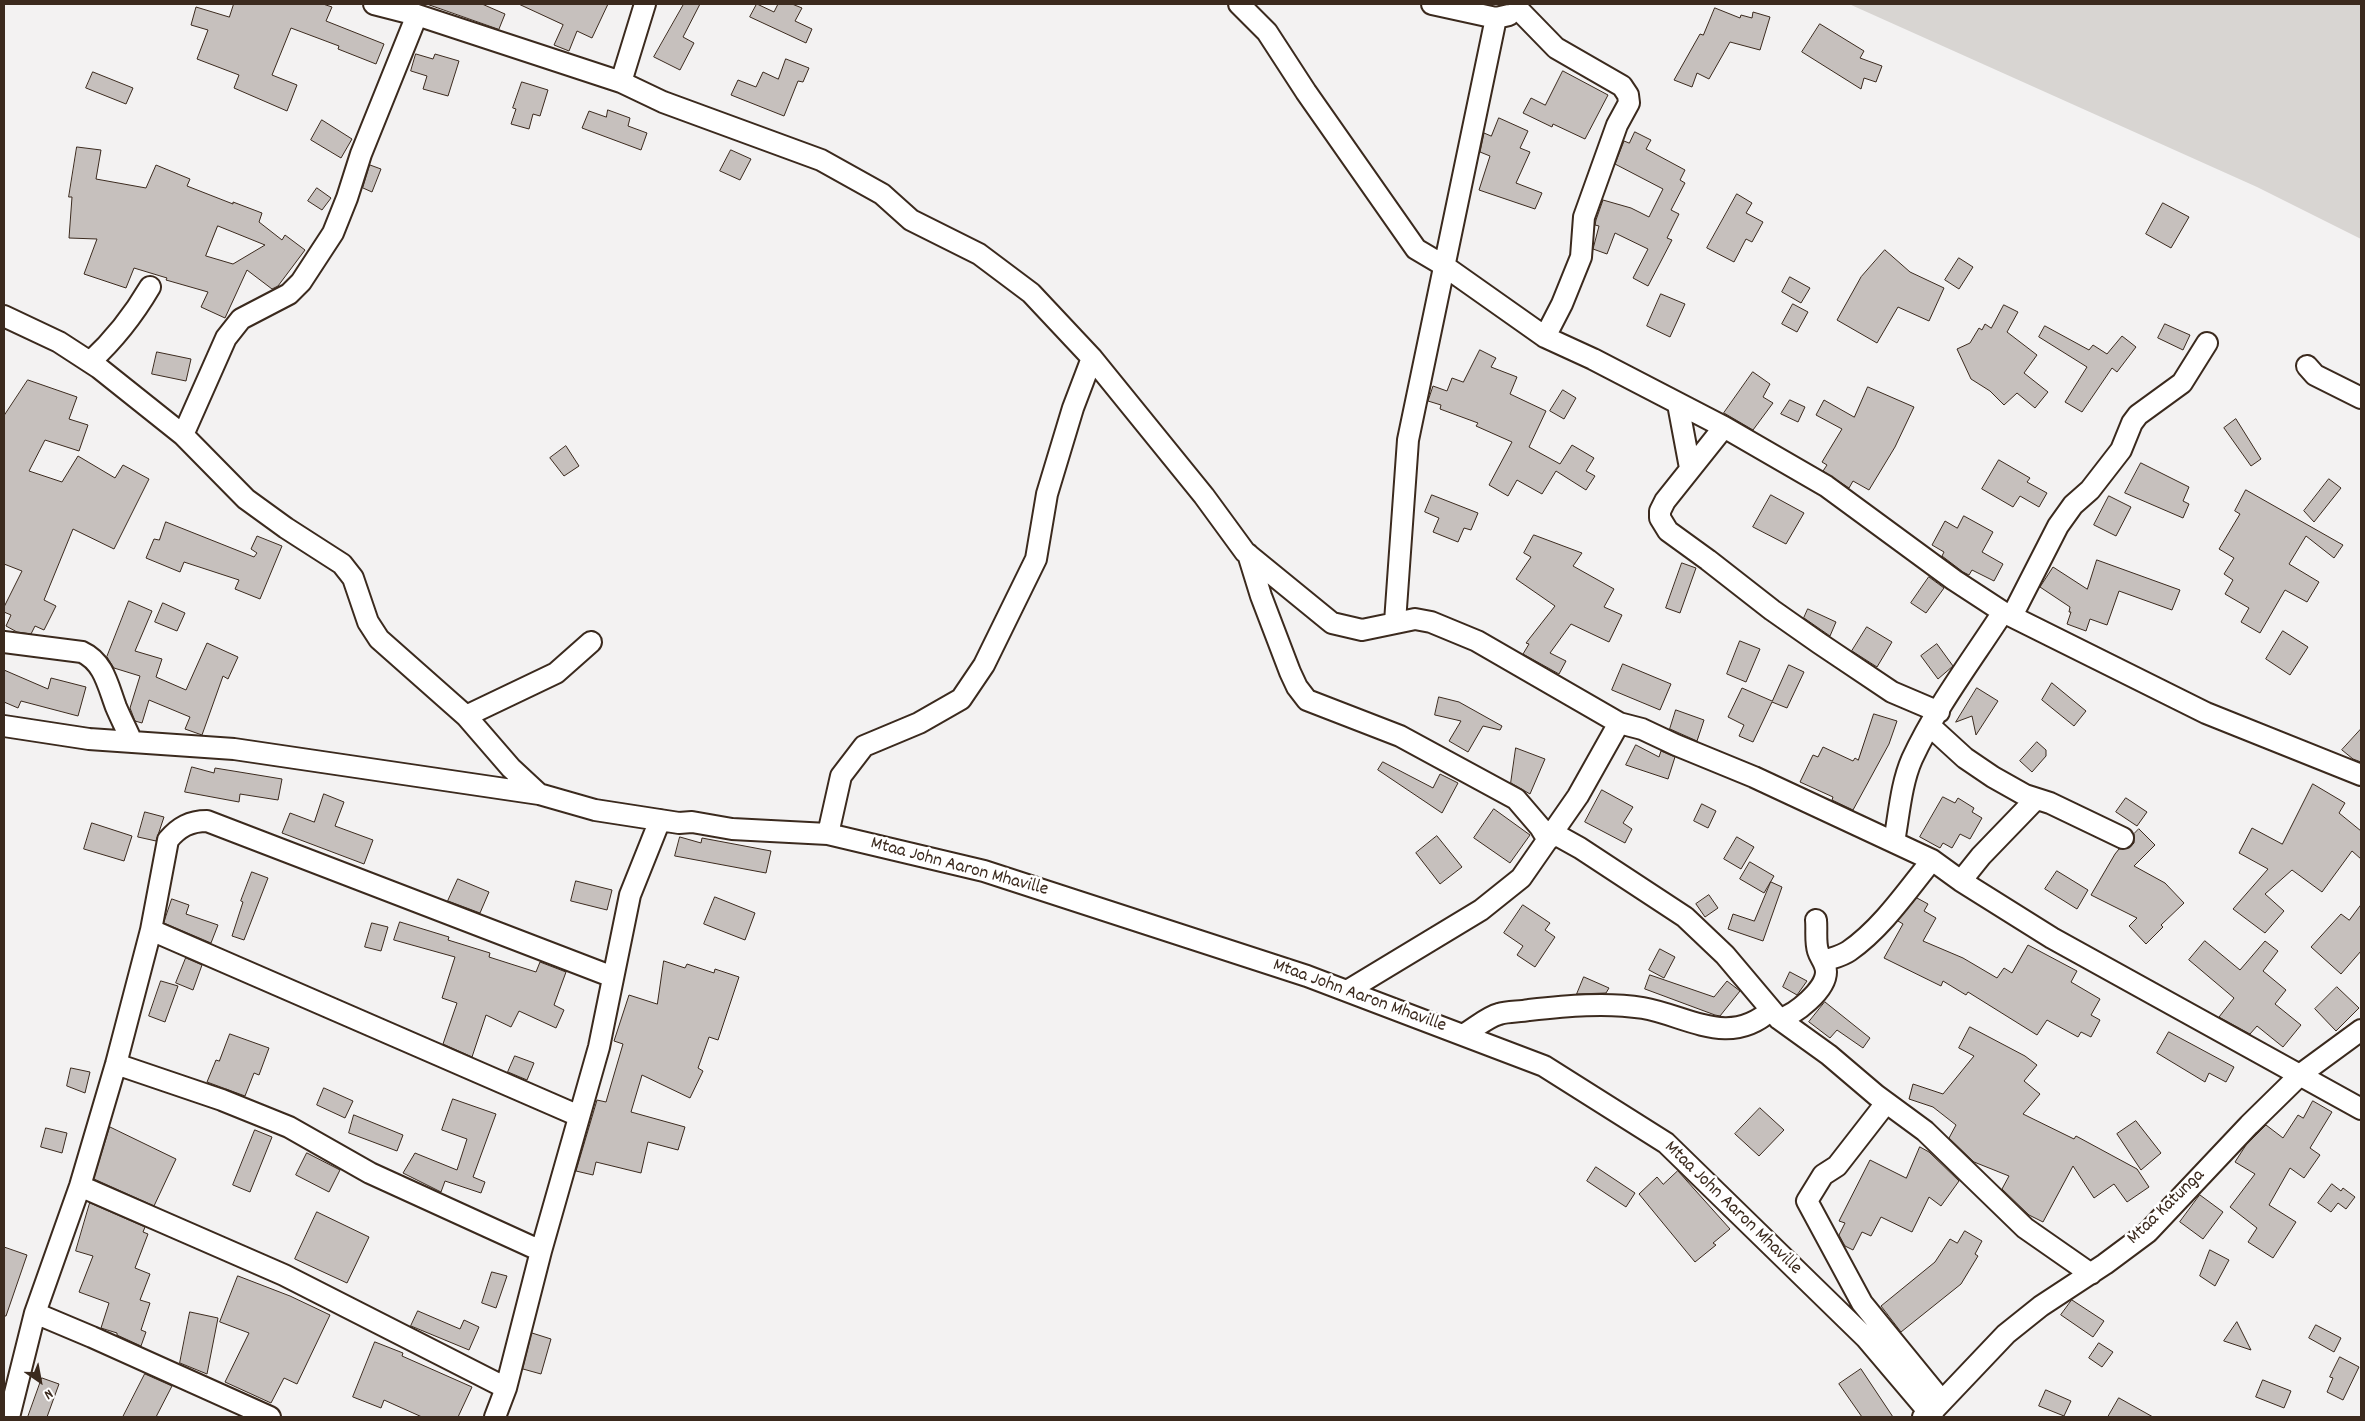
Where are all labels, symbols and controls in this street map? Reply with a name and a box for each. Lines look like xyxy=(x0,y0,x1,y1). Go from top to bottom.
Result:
street label: Mtaa John Aaron Mhaville xyxy=(868,833,1050,903)
street label: Mtaa John Aaron Mhaville xyxy=(1269,955,1449,1039)
street label: Mtaa John Aaron Mhaville xyxy=(1658,1137,1806,1281)
street label: Mtaa Katunga xyxy=(2123,1165,2211,1251)
north arrow xyxy=(15,1356,65,1406)
text: N xyxy=(40,1383,57,1404)

